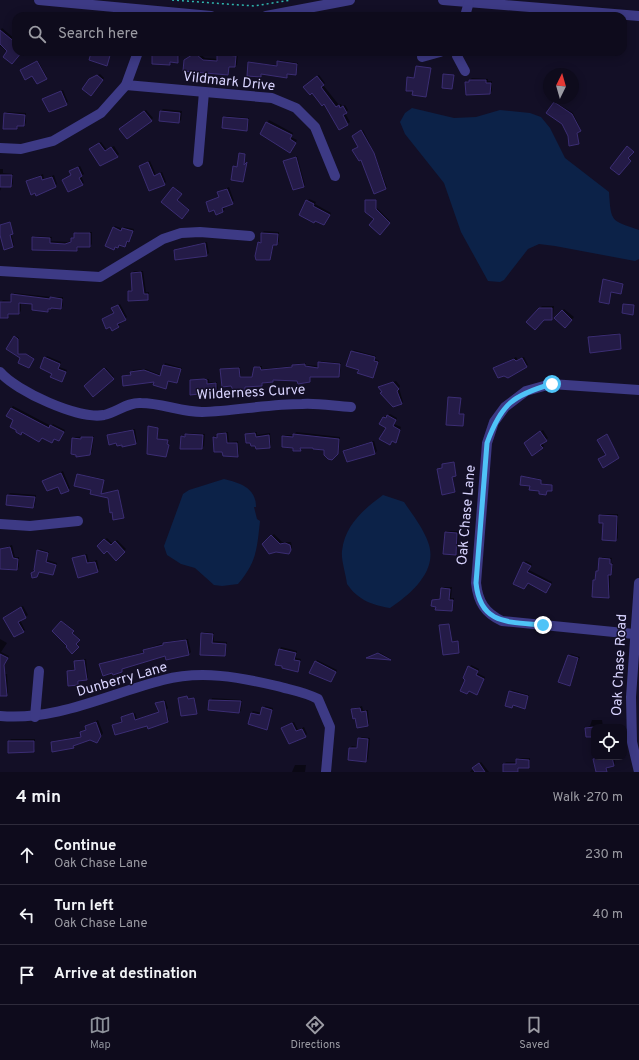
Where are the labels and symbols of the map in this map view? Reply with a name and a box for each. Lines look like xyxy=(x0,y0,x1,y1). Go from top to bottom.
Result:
north arrow xyxy=(543,68,579,104)
street label: Vildmark Drive xyxy=(182,69,276,95)
route start xyxy=(543,375,561,393)
street label: Wilderness Curve xyxy=(196,382,306,404)
street label: Oak Chase Lane xyxy=(454,464,480,566)
street label: Oak Chase Road xyxy=(609,614,631,716)
route end xyxy=(534,616,552,634)
street label: Dunberry Lane xyxy=(75,659,169,701)

